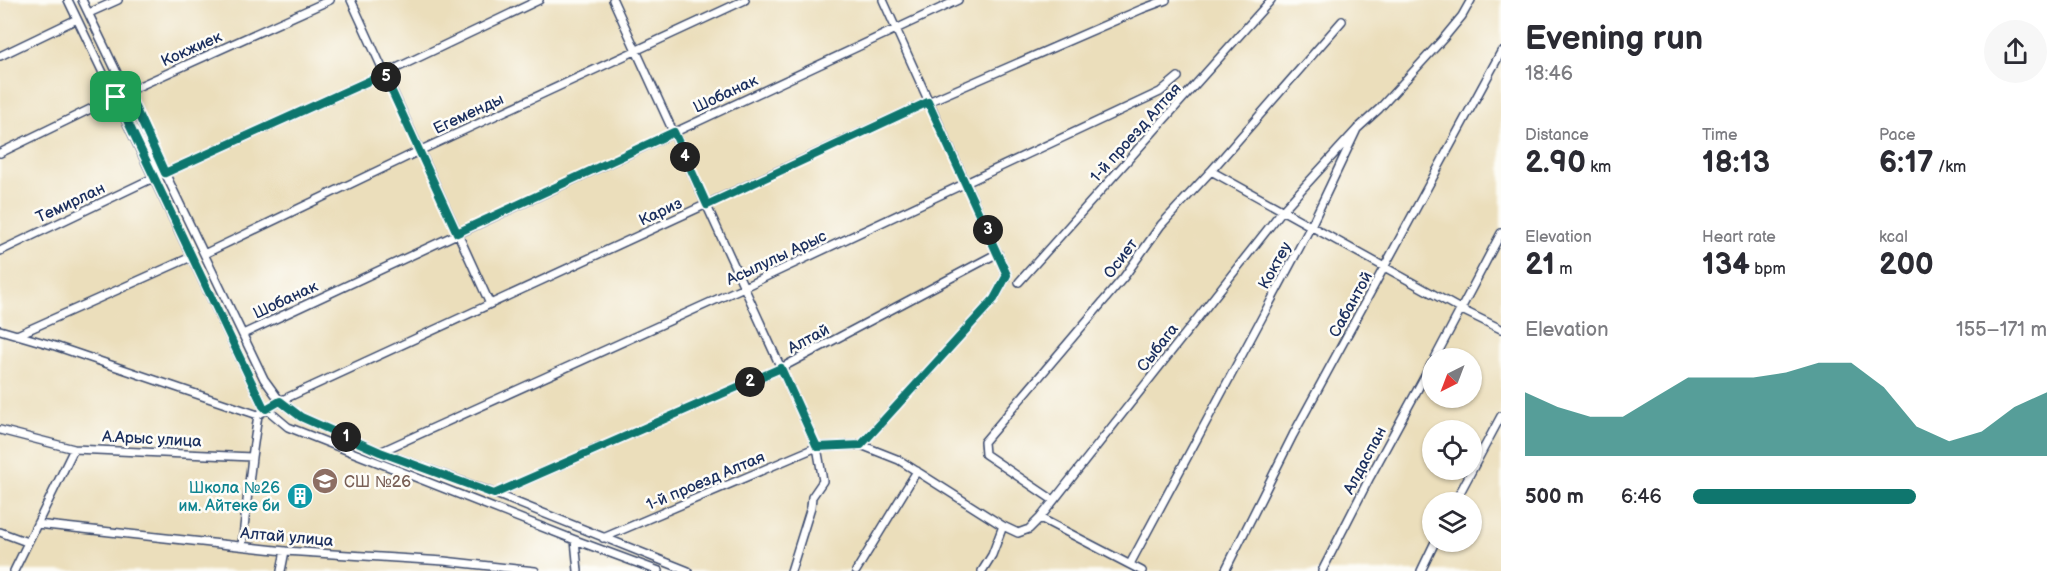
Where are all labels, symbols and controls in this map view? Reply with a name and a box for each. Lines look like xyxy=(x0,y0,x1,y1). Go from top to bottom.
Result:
text: Evening run xyxy=(1525,19,1703,59)
button: share xyxy=(1984,20,2047,83)
street label: Кокжиек xyxy=(158,27,225,71)
pin: 5 xyxy=(371,62,401,92)
text: 18:46 xyxy=(1525,62,1573,86)
text: 5 xyxy=(381,67,391,86)
pin xyxy=(90,71,141,122)
street label: Шобанак xyxy=(690,71,761,118)
street label: 1-й проезд Алтая xyxy=(1087,79,1186,187)
icon: arrive xyxy=(99,80,132,113)
street label: Егеменды xyxy=(430,90,507,139)
text: Distance xyxy=(1525,126,1589,145)
text: Time xyxy=(1702,126,1737,145)
text: Pace xyxy=(1879,126,1915,145)
pin: 4 xyxy=(670,142,700,172)
text: 2.90 xyxy=(1525,145,1586,181)
text: 18:13 xyxy=(1702,145,1770,181)
text: 6:17 xyxy=(1879,145,1934,181)
text: 4 xyxy=(680,147,690,166)
text: km xyxy=(1586,158,1611,177)
text: /km xyxy=(1934,158,1966,177)
street label: Темирлан xyxy=(33,179,108,228)
street label: Кариз xyxy=(636,194,686,231)
pin: 3 xyxy=(973,215,1003,245)
text: 3 xyxy=(983,220,993,239)
street label: Асылулы Арыс xyxy=(723,227,830,290)
text: Elevation xyxy=(1525,228,1592,247)
text: Heart rate xyxy=(1702,228,1776,247)
text: kcal xyxy=(1879,228,1908,247)
street label: Осиет xyxy=(1100,235,1143,282)
street label: Коктеу xyxy=(1255,238,1296,293)
text: 21 xyxy=(1525,247,1555,283)
text: 134 xyxy=(1702,247,1750,283)
text: 200 xyxy=(1879,247,1934,283)
text: m xyxy=(1555,260,1573,279)
text: bpm xyxy=(1750,260,1786,279)
street label: Сабантой xyxy=(1326,269,1377,341)
street label: Шобанак xyxy=(250,277,321,324)
text: Elevation xyxy=(1525,318,1608,342)
text: 155–171 m xyxy=(1956,318,2047,342)
street label: Алтай xyxy=(784,320,833,359)
street label: Сыбага xyxy=(1133,320,1183,376)
north arrow xyxy=(1422,348,1482,408)
map controls xyxy=(1422,348,1482,552)
pin: 2 xyxy=(735,367,765,397)
text: 2 xyxy=(745,372,755,391)
button: locate xyxy=(1422,420,1482,480)
pin: 1 xyxy=(331,422,361,452)
street label: Алдаспан xyxy=(1339,424,1391,499)
street label: А.Арыс улица xyxy=(101,427,203,452)
text: 1 xyxy=(343,427,349,446)
street label: 1-й проезд Алтая xyxy=(643,448,768,515)
school or university icon: СШ №26 xyxy=(310,466,340,496)
place label: СШ №26 xyxy=(344,473,411,492)
place label: Школа №26 им. Айтеке би xyxy=(178,479,280,516)
building icon: Школа №26 им. Айтеке би xyxy=(285,481,315,511)
text: 500 m xyxy=(1525,485,1584,509)
text: 6:46 xyxy=(1621,485,1662,509)
button: layers xyxy=(1422,492,1482,552)
street label: Алтай улица xyxy=(239,524,335,551)

